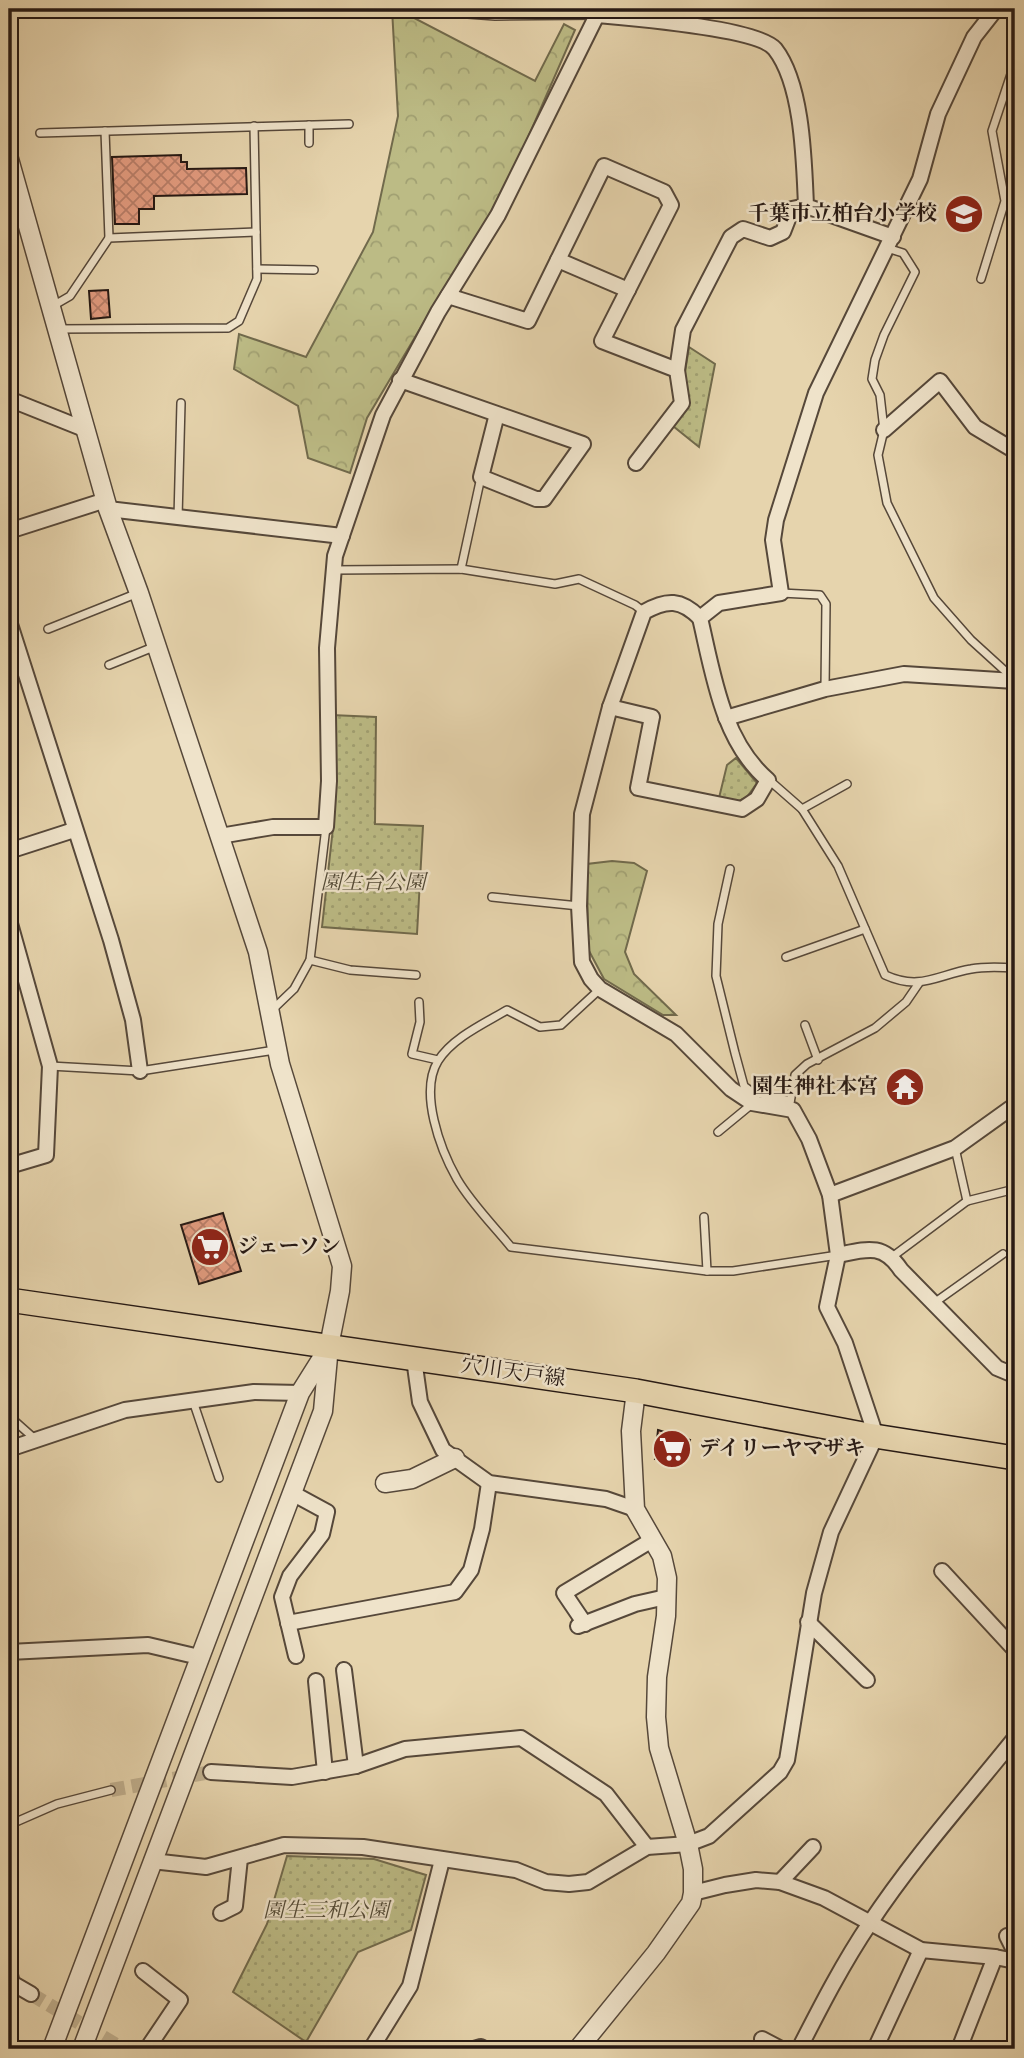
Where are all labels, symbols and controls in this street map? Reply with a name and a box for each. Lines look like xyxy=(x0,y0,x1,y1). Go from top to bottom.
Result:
school or university icon: 千葉市立柏台小学校 xyxy=(943,193,985,235)
place label: 千葉市立柏台小学校 xyxy=(748,201,937,228)
park label: 園生台公園 xyxy=(321,870,428,897)
temple icon: 園生神社本宮 xyxy=(884,1066,926,1108)
place label: 園生神社本宮 xyxy=(752,1074,878,1101)
supermarket icon: ジェーソン xyxy=(189,1226,231,1268)
place label: ジェーソン xyxy=(237,1234,341,1261)
street label: 穴川天戸線 xyxy=(459,1352,567,1394)
supermarket icon: デイリーヤマザキ xyxy=(651,1428,693,1470)
place label: デイリーヤマザキ xyxy=(699,1436,866,1463)
park label: 園生三和公園 xyxy=(263,1898,392,1925)

